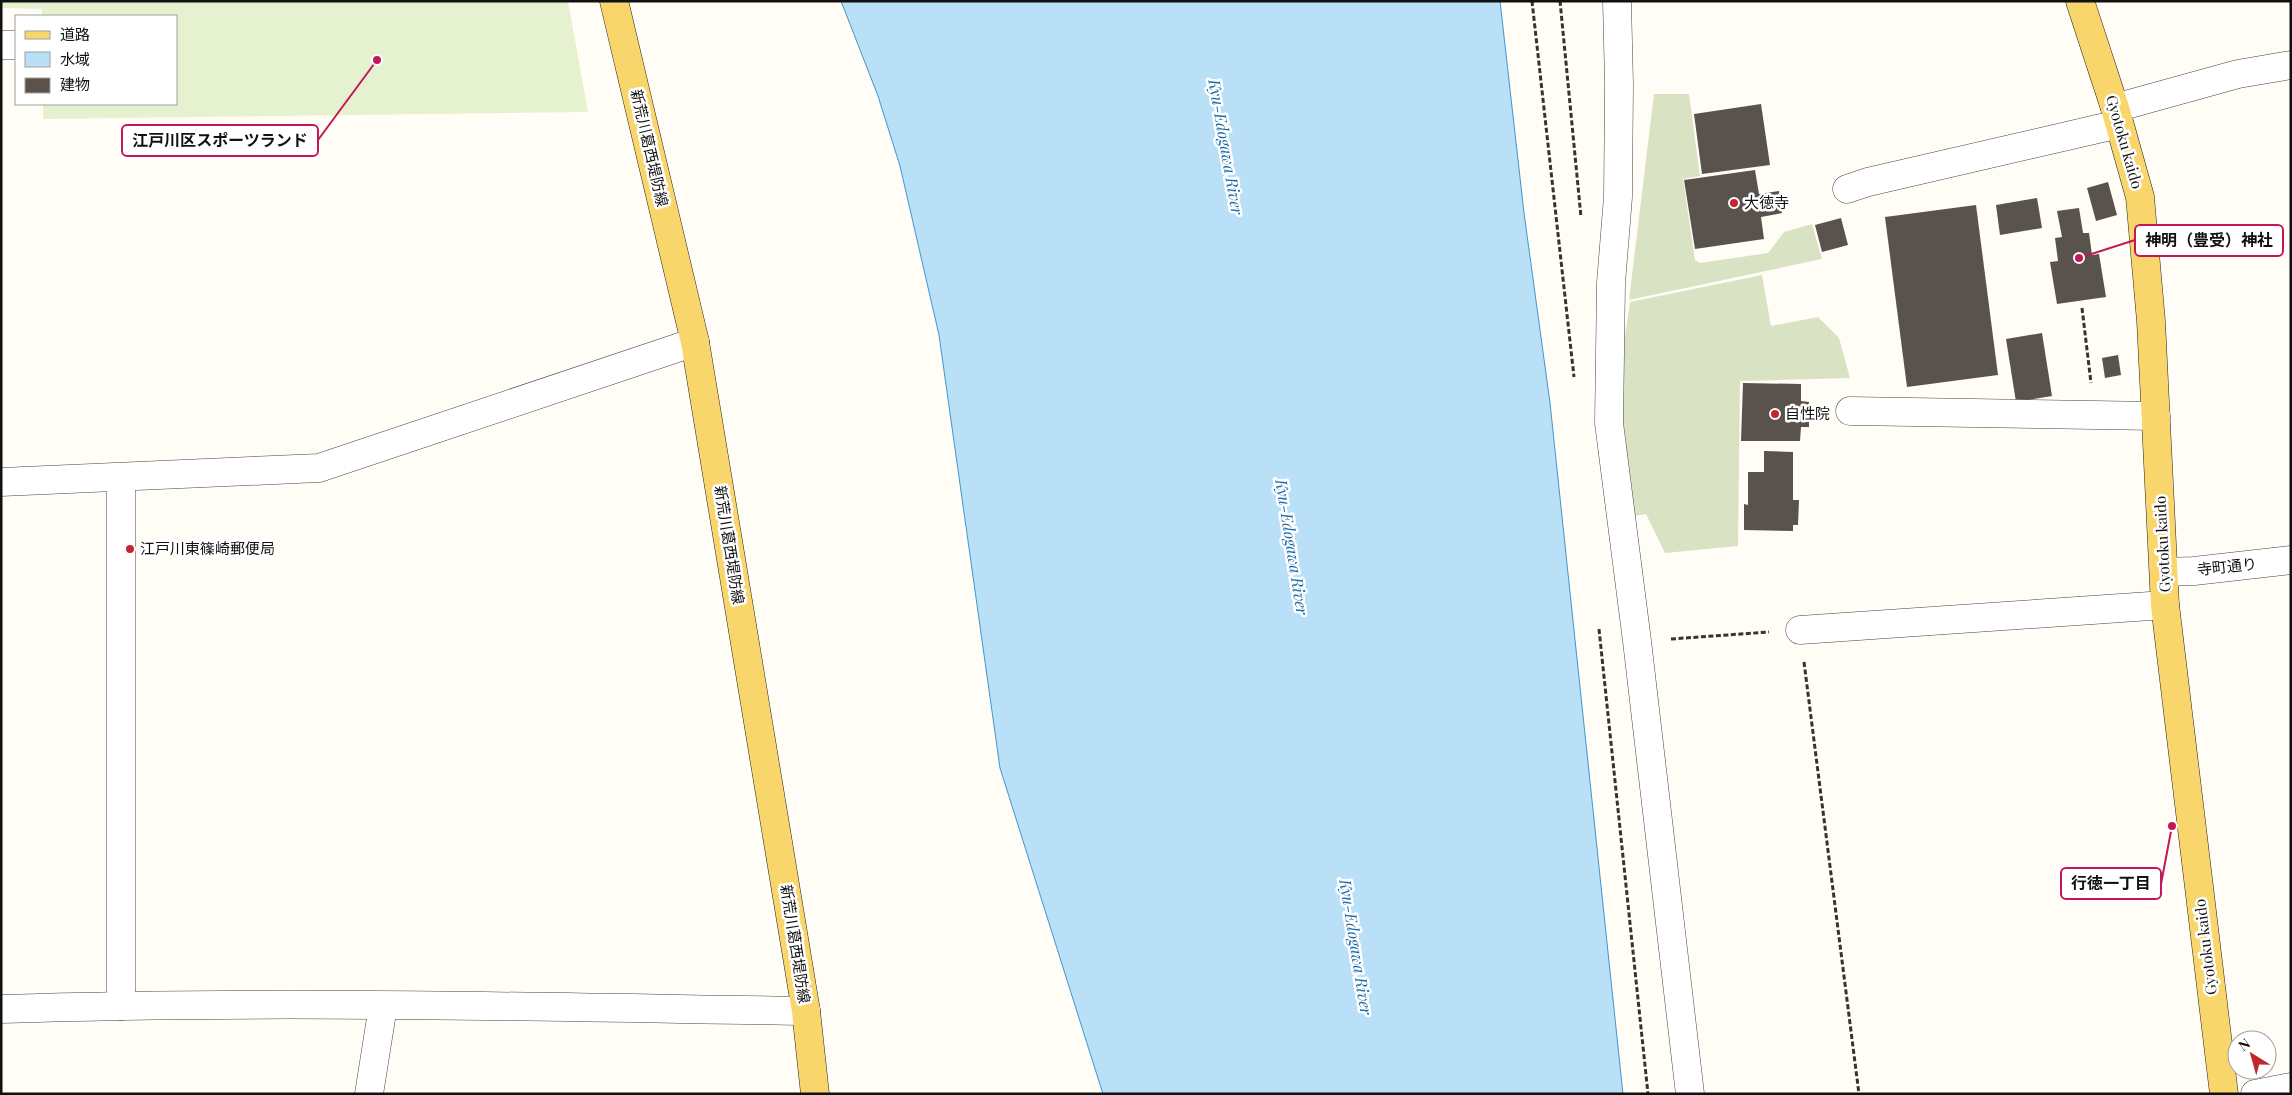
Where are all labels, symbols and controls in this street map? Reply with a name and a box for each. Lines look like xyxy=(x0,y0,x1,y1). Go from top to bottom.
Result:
legend xyxy=(15,15,178,105)
text: 道路 xyxy=(60,24,90,44)
text: 水域 xyxy=(60,49,90,69)
text: 建物 xyxy=(60,74,90,94)
water label: Kyu-Edogawa River xyxy=(1204,77,1249,217)
street label: 新荒川葛西堤防線 xyxy=(627,87,673,208)
street label: Gyotoku kaido xyxy=(2102,93,2148,191)
callout: 江戸川区スポーツランド xyxy=(122,125,318,156)
text: 江戸川区スポーツランド xyxy=(132,129,308,150)
place label: 大徳寺 xyxy=(1744,192,1789,212)
marker: 大徳寺 xyxy=(1728,197,1740,209)
callout: 神明（豊受）神社 xyxy=(2135,225,2283,256)
text: 神明（豊受）神社 xyxy=(2145,229,2273,250)
place label: 自性院 xyxy=(1785,403,1830,423)
marker: 自性院 xyxy=(1769,408,1781,420)
water label: Kyu-Edogawa River xyxy=(1271,477,1314,617)
street label: 新荒川葛西堤防線 xyxy=(711,484,749,606)
street label: Gyotoku kaido xyxy=(2149,495,2175,593)
place label: 江戸川東篠崎郵便局 xyxy=(140,538,275,558)
marker: 江戸川東篠崎郵便局 xyxy=(124,543,136,555)
street label: 寺町通り xyxy=(2196,553,2258,579)
callout: 行徳一丁目 xyxy=(2061,868,2161,899)
text: 行徳一丁目 xyxy=(2071,872,2151,893)
water label: Kyu-Edogawa River xyxy=(1335,877,1378,1017)
street label: 新荒川葛西堤防線 xyxy=(777,883,815,1005)
street label: Gyotoku kaido xyxy=(2189,898,2221,996)
north arrow xyxy=(2227,1030,2277,1080)
text: N xyxy=(2234,1034,2254,1055)

